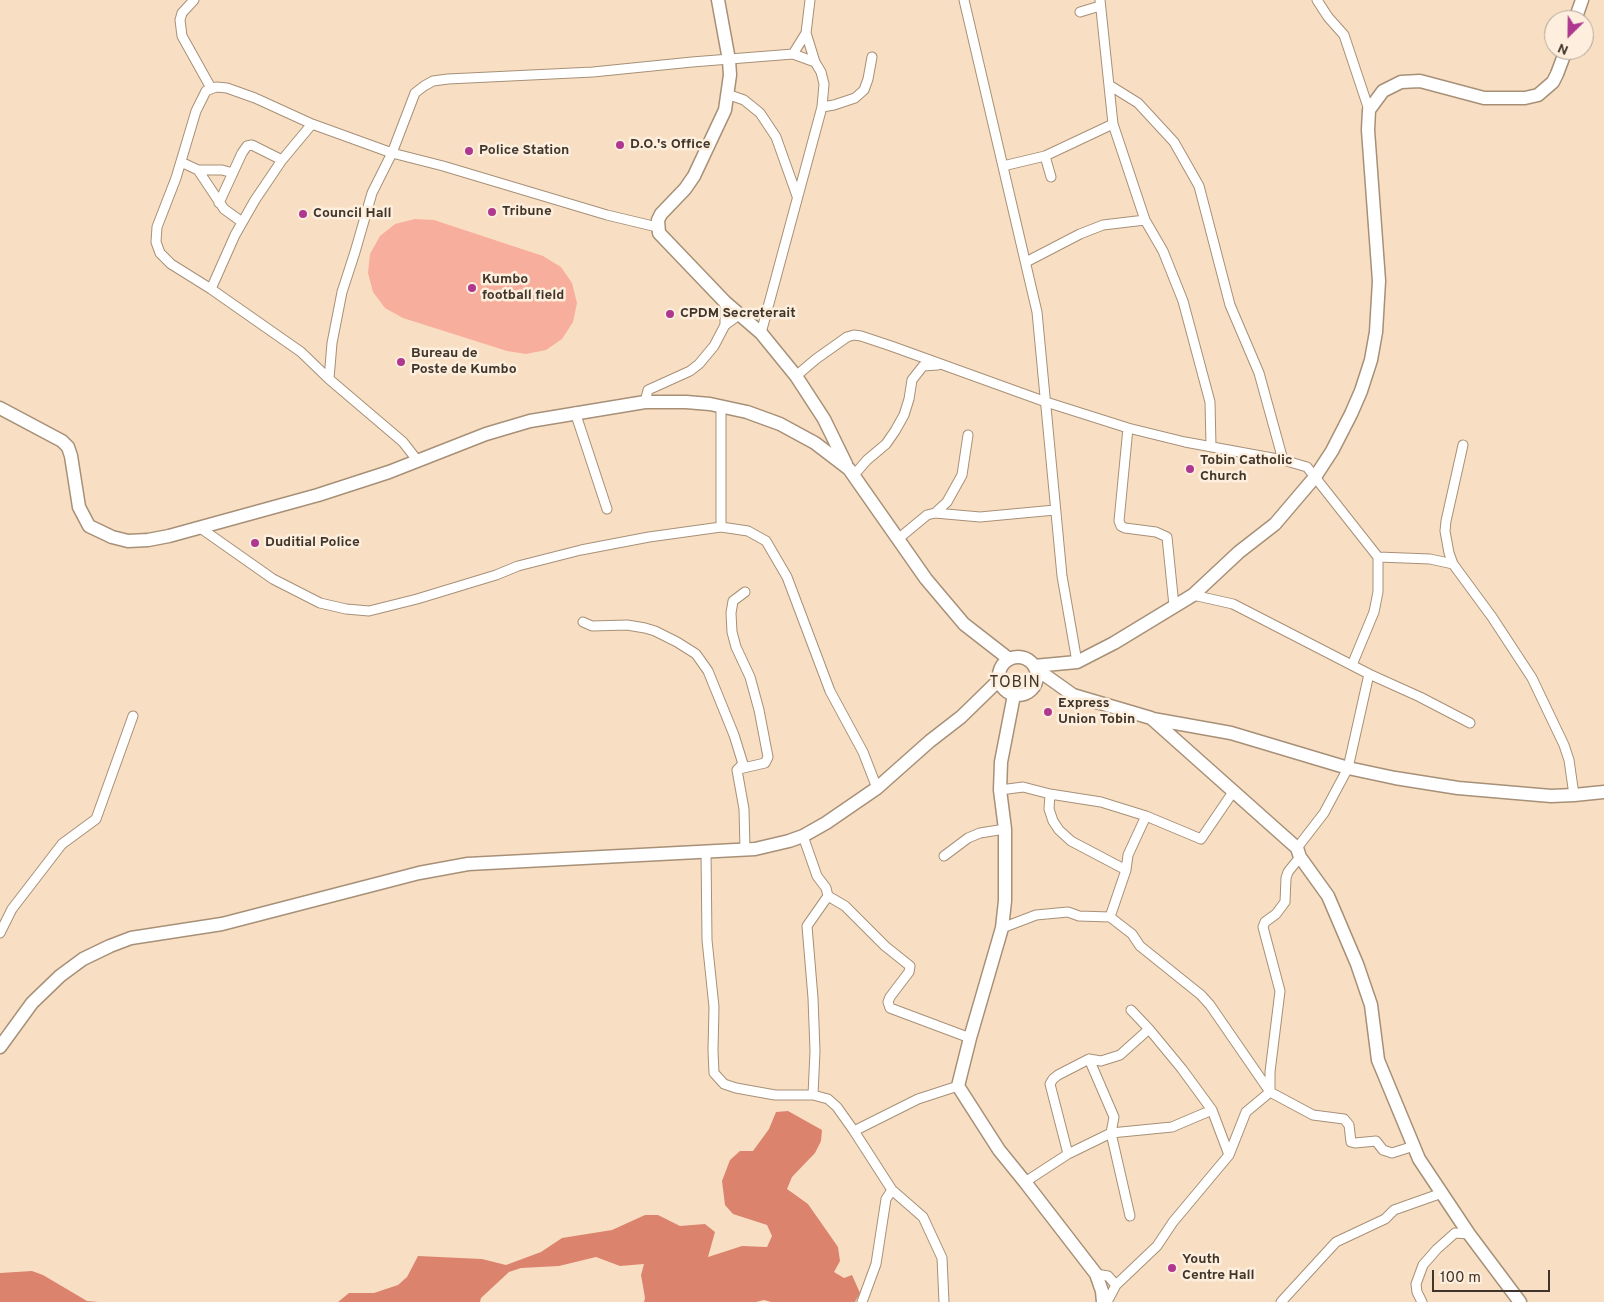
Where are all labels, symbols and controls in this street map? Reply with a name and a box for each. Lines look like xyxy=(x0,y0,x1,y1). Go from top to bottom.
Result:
north arrow xyxy=(1544,10,1594,60)
text: N xyxy=(1555,39,1571,58)
place label: D.O.'s Office xyxy=(630,137,710,153)
marker: D.O.'s Office xyxy=(614,139,626,151)
place label: Police Station xyxy=(479,143,569,159)
marker: Police Station xyxy=(463,145,475,157)
place label: Tribune xyxy=(502,204,552,220)
place label: Council Hall xyxy=(313,206,392,222)
marker: Tribune xyxy=(486,206,498,218)
marker: Council Hall xyxy=(297,208,309,220)
place label: Kumbo football field xyxy=(482,272,564,304)
marker: Kumbo football field xyxy=(466,282,478,294)
place label: CPDM Secreterait xyxy=(680,306,796,322)
marker: CPDM Secreterait xyxy=(664,308,676,320)
place label: Bureau de Poste de Kumbo xyxy=(411,346,517,378)
marker: Bureau de Poste de Kumbo xyxy=(395,356,407,368)
place label: Tobin Catholic Church xyxy=(1200,453,1293,486)
marker: Tobin Catholic Church xyxy=(1184,463,1196,475)
place label: Duditial Police xyxy=(265,535,360,551)
marker: Duditial Police xyxy=(249,537,261,549)
district label: TOBIN xyxy=(989,674,1041,694)
place label: Express Union Tobin xyxy=(1058,696,1135,729)
marker: Express Union Tobin xyxy=(1042,706,1054,718)
place label: Youth Centre Hall xyxy=(1182,1252,1255,1284)
scale bar xyxy=(1434,1260,1552,1292)
marker: Youth Centre Hall xyxy=(1166,1262,1178,1274)
text: 100 m xyxy=(1440,1269,1481,1288)

